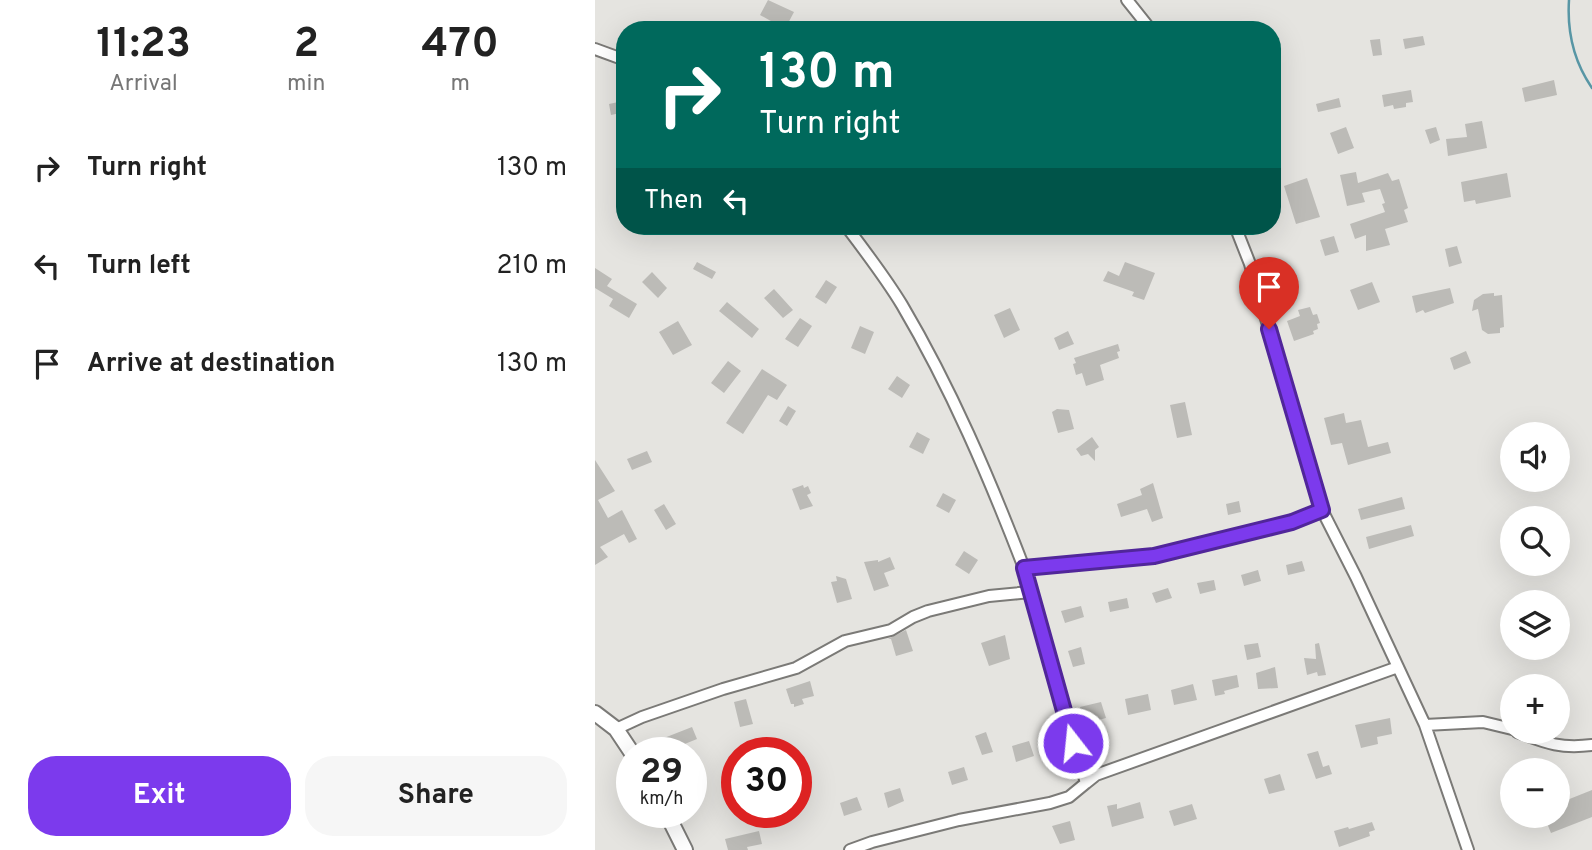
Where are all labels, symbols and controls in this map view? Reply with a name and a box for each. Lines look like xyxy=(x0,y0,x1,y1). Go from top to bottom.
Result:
text: 11:23 xyxy=(96,19,191,72)
text: 2 xyxy=(293,19,319,72)
text: 470 xyxy=(422,19,499,72)
text: 130 m xyxy=(759,44,895,106)
icon: right xyxy=(644,49,735,140)
text: Arrival xyxy=(109,70,178,99)
text: min xyxy=(287,70,325,99)
text: m xyxy=(450,70,470,99)
text: Turn right xyxy=(759,105,901,145)
icon: right xyxy=(28,149,66,187)
text: Turn right xyxy=(87,152,207,185)
text: 130 m xyxy=(497,152,567,185)
icon: left xyxy=(717,182,755,220)
text: Then xyxy=(644,185,703,218)
icon: left xyxy=(28,247,66,285)
text: Turn left xyxy=(87,250,191,283)
text: 210 m xyxy=(497,250,567,283)
pin xyxy=(1239,257,1299,329)
icon: arrive xyxy=(1250,268,1288,306)
icon: arrive xyxy=(28,345,66,383)
text: Arrive at destination xyxy=(87,348,335,381)
text: 130 m xyxy=(497,348,567,381)
map controls xyxy=(1500,422,1570,828)
button: sound xyxy=(1500,422,1570,492)
button: search xyxy=(1500,506,1570,576)
button: layers xyxy=(1500,590,1570,660)
button: + xyxy=(1500,674,1570,744)
position arrow xyxy=(1036,706,1110,780)
speed limit sign: 30 xyxy=(721,737,812,828)
text: 29 xyxy=(640,751,683,795)
button: Exit xyxy=(28,756,291,836)
button: Share xyxy=(305,756,567,836)
button: − xyxy=(1500,758,1570,828)
text: km/h xyxy=(640,788,683,811)

